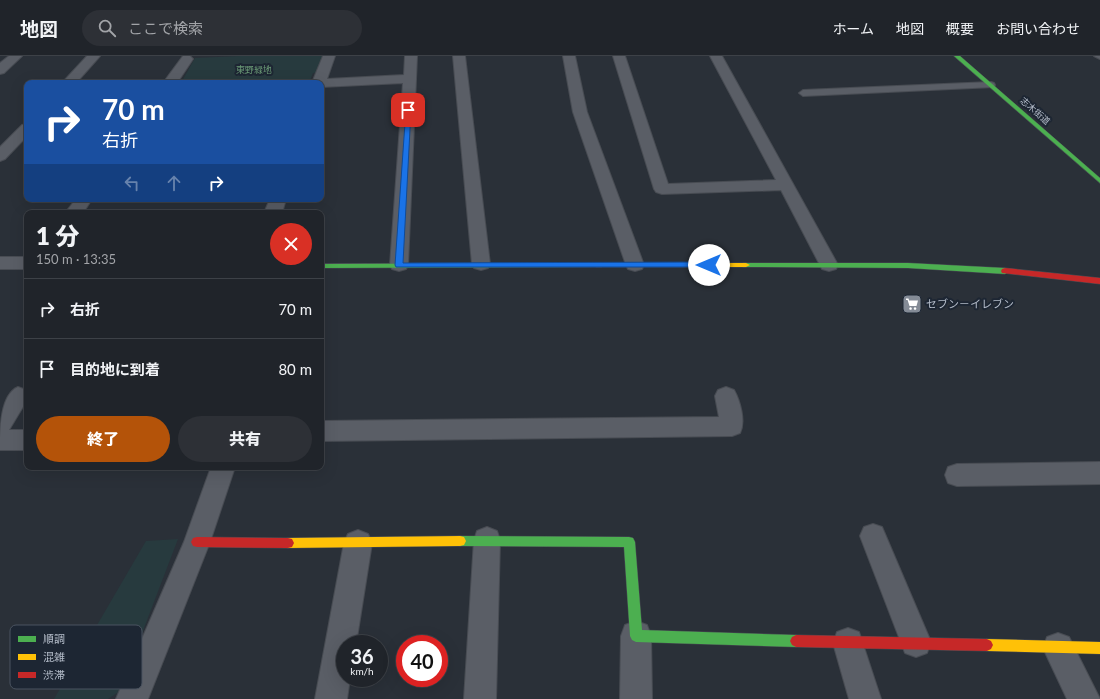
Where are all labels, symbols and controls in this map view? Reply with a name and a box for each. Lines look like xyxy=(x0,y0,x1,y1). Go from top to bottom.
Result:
search box xyxy=(82,10,362,46)
text: 地図 xyxy=(20,17,58,40)
icon: search xyxy=(96,17,118,39)
text: ここで検索 xyxy=(128,19,203,37)
text: ホーム xyxy=(832,20,874,37)
text: 地図 xyxy=(896,20,924,37)
text: 概要 xyxy=(946,20,974,37)
text: お問い合わせ xyxy=(996,20,1080,37)
park label: 東野緑地 xyxy=(236,64,272,75)
text: 70 m xyxy=(102,92,165,126)
pin xyxy=(391,93,425,127)
street label: 志木街道 xyxy=(1018,95,1053,127)
icon: right xyxy=(36,96,88,148)
icon: arrive xyxy=(397,99,419,121)
text: 右折 xyxy=(102,129,138,151)
icon: left xyxy=(121,172,143,194)
icon: ahead xyxy=(163,172,185,194)
icon: right xyxy=(205,172,227,194)
text: 1 分 xyxy=(36,221,79,250)
button: close xyxy=(270,223,312,265)
position arrow xyxy=(688,244,730,286)
text: 150 m · 13:35 xyxy=(36,251,116,267)
supermarket icon: セブン－イレブン xyxy=(901,293,923,315)
place label: セブン－イレブン xyxy=(926,297,1014,310)
icon: right xyxy=(36,298,58,320)
text: 右折 xyxy=(70,300,100,318)
text: 70 m xyxy=(278,300,312,318)
icon: arrive xyxy=(36,358,58,380)
text: 目的地に到着 xyxy=(70,360,160,378)
text: 80 m xyxy=(278,360,312,378)
button: 終了 xyxy=(36,416,170,462)
button: 共有 xyxy=(178,416,312,462)
legend xyxy=(10,625,142,689)
text: 順調 xyxy=(43,632,65,645)
speed limit sign: 40 xyxy=(396,635,448,687)
text: 36 xyxy=(350,644,374,668)
text: 混雑 xyxy=(43,650,65,663)
text: km/h xyxy=(350,665,374,677)
text: 渋滞 xyxy=(43,668,65,681)

